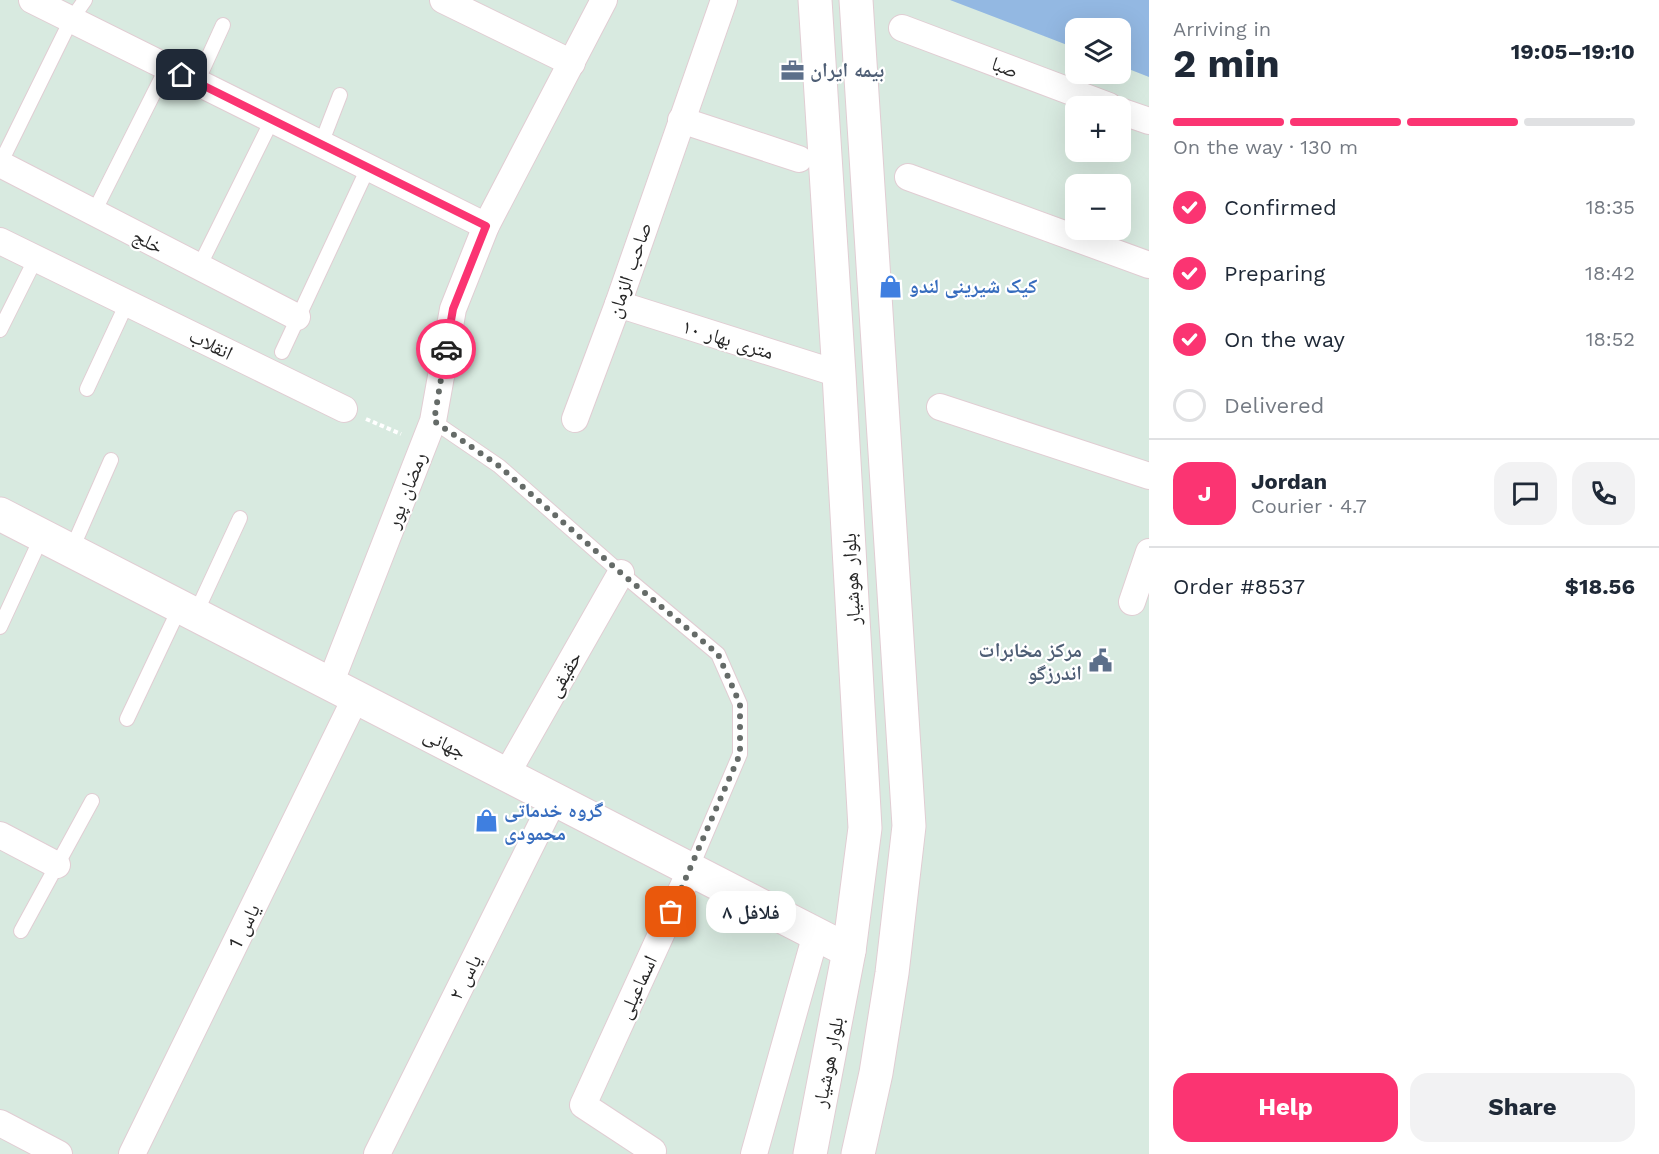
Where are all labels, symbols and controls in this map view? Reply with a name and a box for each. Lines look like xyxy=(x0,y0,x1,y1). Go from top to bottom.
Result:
text: Arriving in xyxy=(1173,17,1271,41)
map controls xyxy=(1065,18,1131,240)
button: layers xyxy=(1065,18,1131,84)
text: 19:05–19:10 xyxy=(1511,39,1635,64)
text: 2 min xyxy=(1173,41,1280,86)
pin xyxy=(156,49,207,100)
street label: صبا xyxy=(988,51,1022,83)
office icon: بیمه ایران xyxy=(779,57,805,83)
icon: home xyxy=(165,58,198,91)
place label: بیمه ایران xyxy=(810,58,884,82)
button: + xyxy=(1065,96,1131,162)
text: On the way · 130 m xyxy=(1173,135,1358,159)
button: − xyxy=(1065,174,1131,240)
icon: check xyxy=(1173,191,1206,224)
text: Confirmed xyxy=(1224,195,1337,220)
text: 18:35 xyxy=(1586,195,1635,219)
street label: صاحب الزمان xyxy=(601,219,657,321)
street label: خلج xyxy=(128,223,167,260)
icon: check xyxy=(1173,257,1206,290)
text: Preparing xyxy=(1224,261,1325,286)
text: 18:42 xyxy=(1585,261,1635,285)
shop icon: کیک شیرینی لندو xyxy=(878,273,904,299)
place label: کیک شیرینی لندو xyxy=(909,274,1037,299)
street label: ۱۰ متری بهار xyxy=(679,314,777,364)
courier xyxy=(416,319,476,379)
street label: انقلاب xyxy=(185,323,237,365)
icon: check xyxy=(1173,323,1206,356)
text: On the way xyxy=(1224,327,1345,352)
text: 18:52 xyxy=(1586,327,1635,351)
icon: car xyxy=(430,333,463,366)
text: Delivered xyxy=(1224,393,1324,418)
street label: رمضان پور xyxy=(380,448,432,533)
button: chat xyxy=(1494,462,1557,525)
button: phone xyxy=(1572,462,1635,525)
text: Jordan xyxy=(1251,469,1327,494)
text: J xyxy=(1198,481,1211,506)
text: Courier · 4.7 xyxy=(1251,494,1367,518)
street label: بلوار هوشیار xyxy=(837,533,865,626)
text: Order #8537 xyxy=(1173,574,1305,599)
text: $18.56 xyxy=(1565,574,1635,599)
place label: مرکز مخابرات اندرزگو xyxy=(979,638,1082,685)
street label: حقیقی xyxy=(541,646,587,701)
public building icon: مرکز مخابرات اندرزگو xyxy=(1087,648,1113,674)
street label: جهانی xyxy=(420,722,471,764)
place label: گروه خدماتی محمودی xyxy=(504,798,604,845)
shop icon: گروه خدماتی محمودی xyxy=(473,808,499,834)
pin xyxy=(645,886,696,937)
callout: فلافل ۸ xyxy=(707,891,797,933)
icon: bag xyxy=(654,895,687,928)
street label: یاس 1 xyxy=(223,900,265,952)
text: فلافل ۸ xyxy=(722,900,780,924)
street label: یاس ۲ xyxy=(443,950,487,1004)
street label: اسماعیلی xyxy=(612,951,662,1023)
street label: بلوار هوشیار xyxy=(807,1015,849,1110)
button: Help xyxy=(1173,1073,1398,1142)
button: Share xyxy=(1410,1073,1635,1142)

